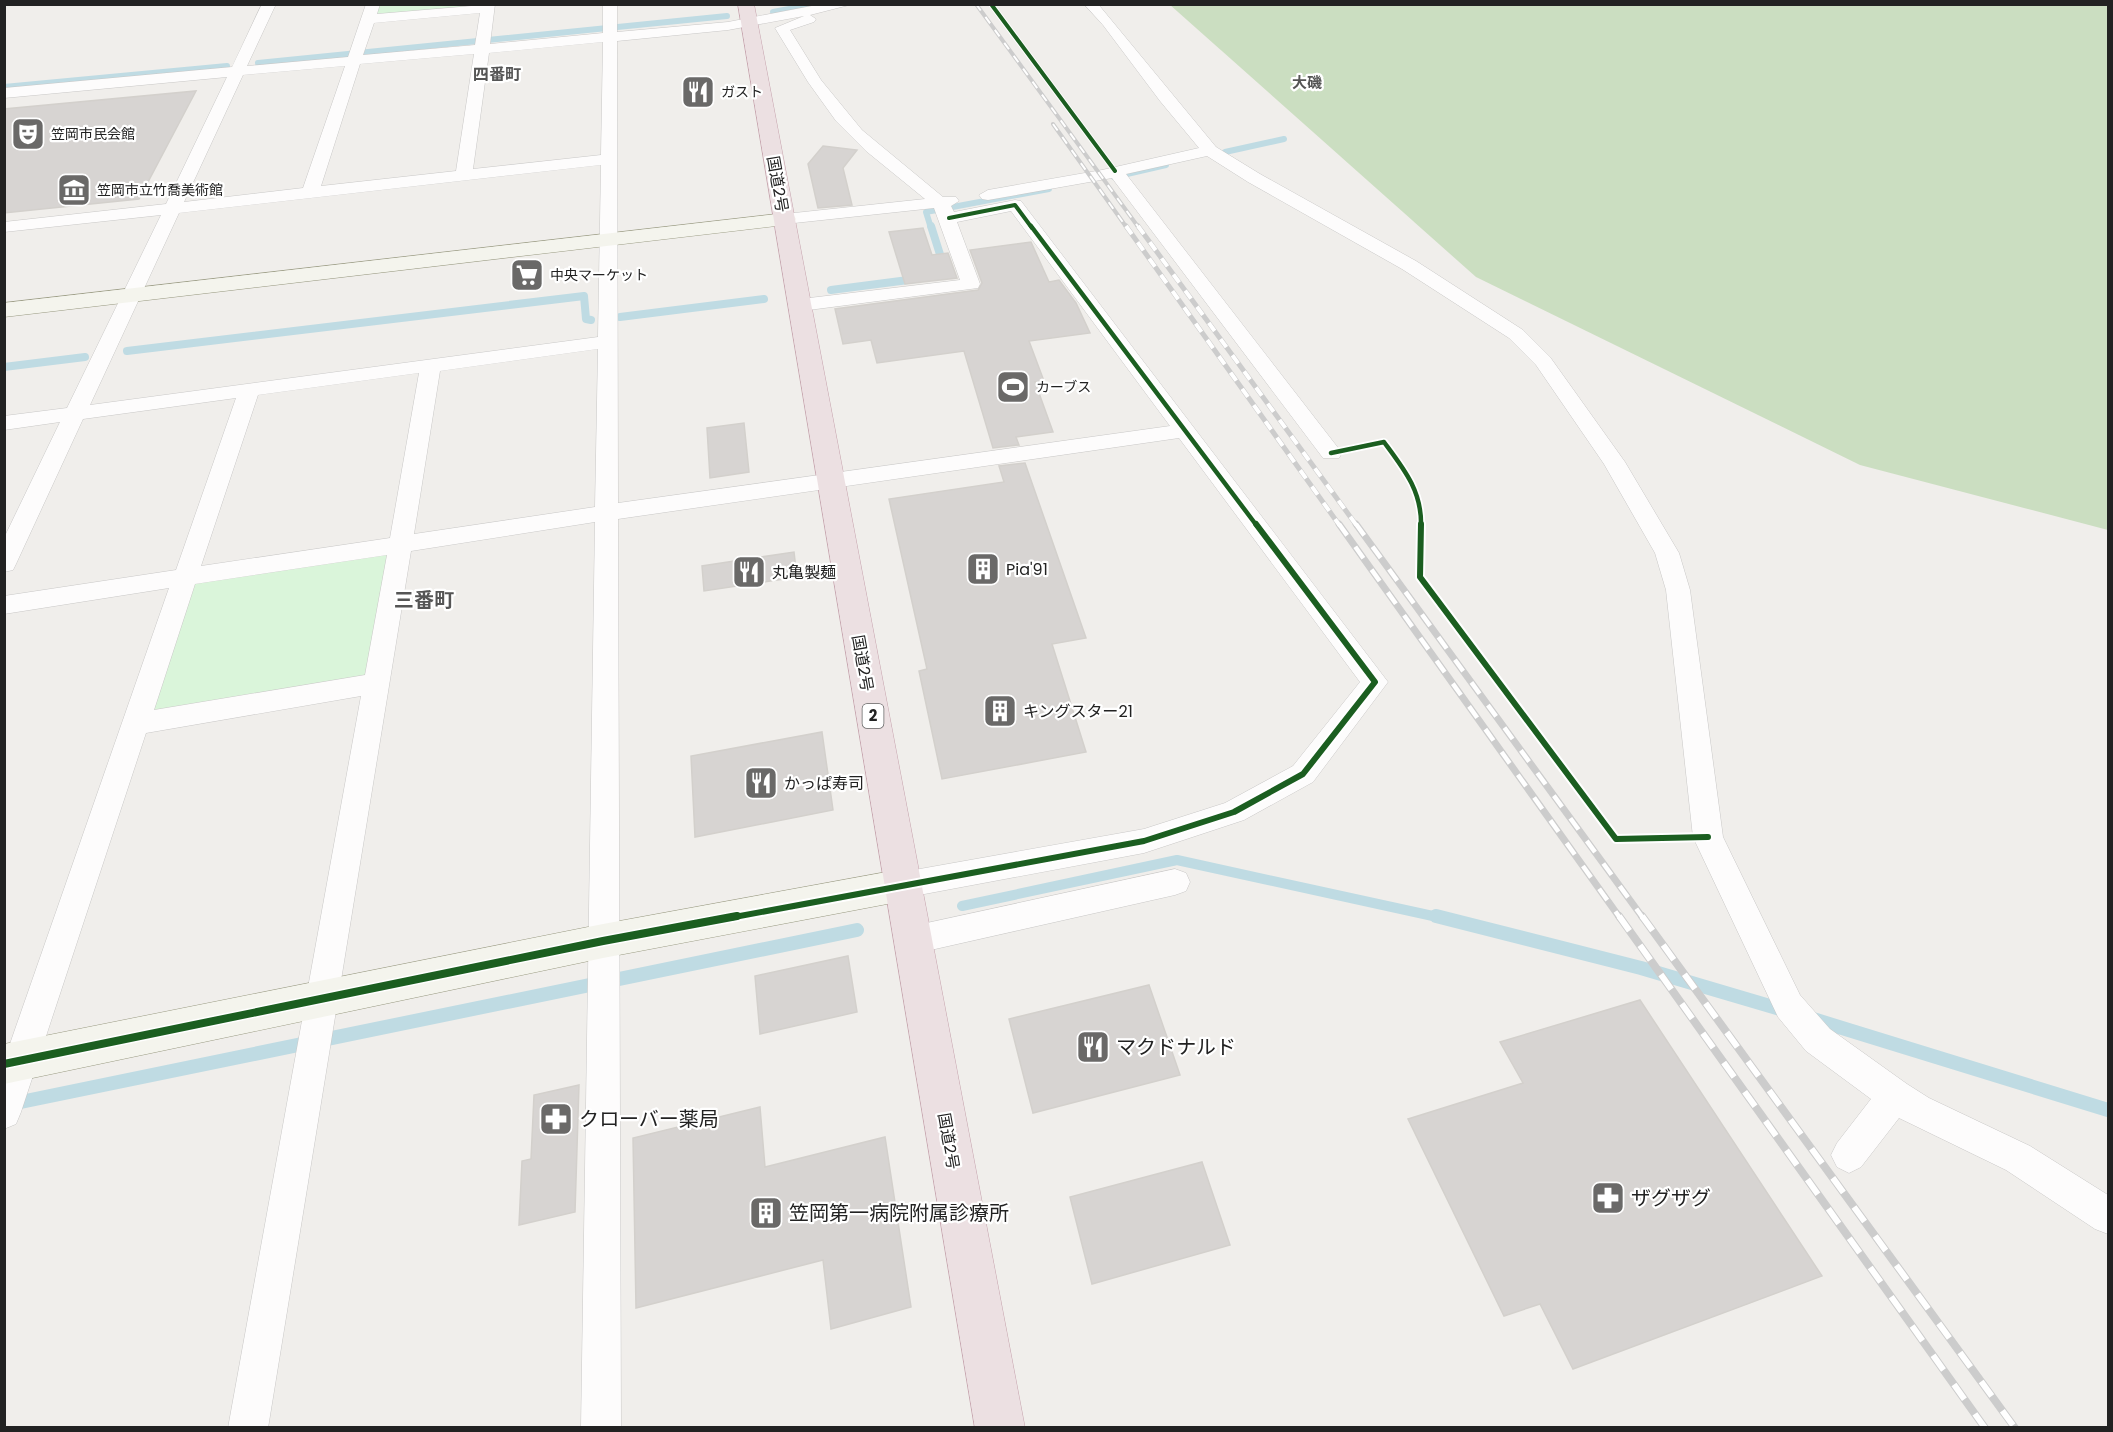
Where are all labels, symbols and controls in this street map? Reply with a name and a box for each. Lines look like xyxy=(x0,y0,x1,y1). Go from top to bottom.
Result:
district label: 四番町 xyxy=(473,63,521,86)
district label: 大磯 xyxy=(1292,72,1322,93)
restaurant icon: ガスト xyxy=(680,74,716,110)
place label: ガスト xyxy=(721,82,763,102)
theatre icon: 笠岡市民会館 xyxy=(10,116,46,152)
place label: 笠岡市民会館 xyxy=(51,124,135,144)
street label: 国道2号 xyxy=(761,154,794,214)
museum icon: 笠岡市立竹喬美術館 xyxy=(56,172,92,208)
place label: 笠岡市立竹喬美術館 xyxy=(97,180,223,200)
supermarket icon: 中央マーケット xyxy=(509,257,545,293)
place label: 中央マーケット xyxy=(550,265,648,285)
sports icon: カーブス xyxy=(995,369,1031,405)
place label: カーブス xyxy=(1036,377,1091,397)
building icon: Pia'91 xyxy=(965,551,1001,587)
restaurant icon: 丸亀製麺 xyxy=(731,554,767,590)
place label: Pia'91 xyxy=(1006,558,1048,581)
place label: 丸亀製麺 xyxy=(772,561,836,584)
district label: 三番町 xyxy=(394,586,454,614)
street label: 国道2号 xyxy=(846,633,879,693)
building icon: キングスター21 xyxy=(982,693,1018,729)
place label: キングスター21 xyxy=(1023,700,1133,723)
road number: 2 xyxy=(862,704,884,728)
restaurant icon: かっぱ寿司 xyxy=(743,765,779,801)
place label: かっぱ寿司 xyxy=(784,772,864,795)
restaurant icon: マクドナルド xyxy=(1075,1029,1111,1065)
place label: マクドナルド xyxy=(1116,1033,1236,1061)
pharmacy icon: クローバー薬局 xyxy=(538,1101,574,1137)
place label: クローバー薬局 xyxy=(579,1105,719,1133)
street label: 国道2号 xyxy=(932,1111,965,1171)
pharmacy icon: ザグザグ xyxy=(1590,1180,1626,1216)
place label: ザグザグ xyxy=(1631,1184,1711,1212)
building icon: 笠岡第一病院附属診療所 xyxy=(748,1195,784,1231)
place label: 笠岡第一病院附属診療所 xyxy=(789,1199,1009,1227)

